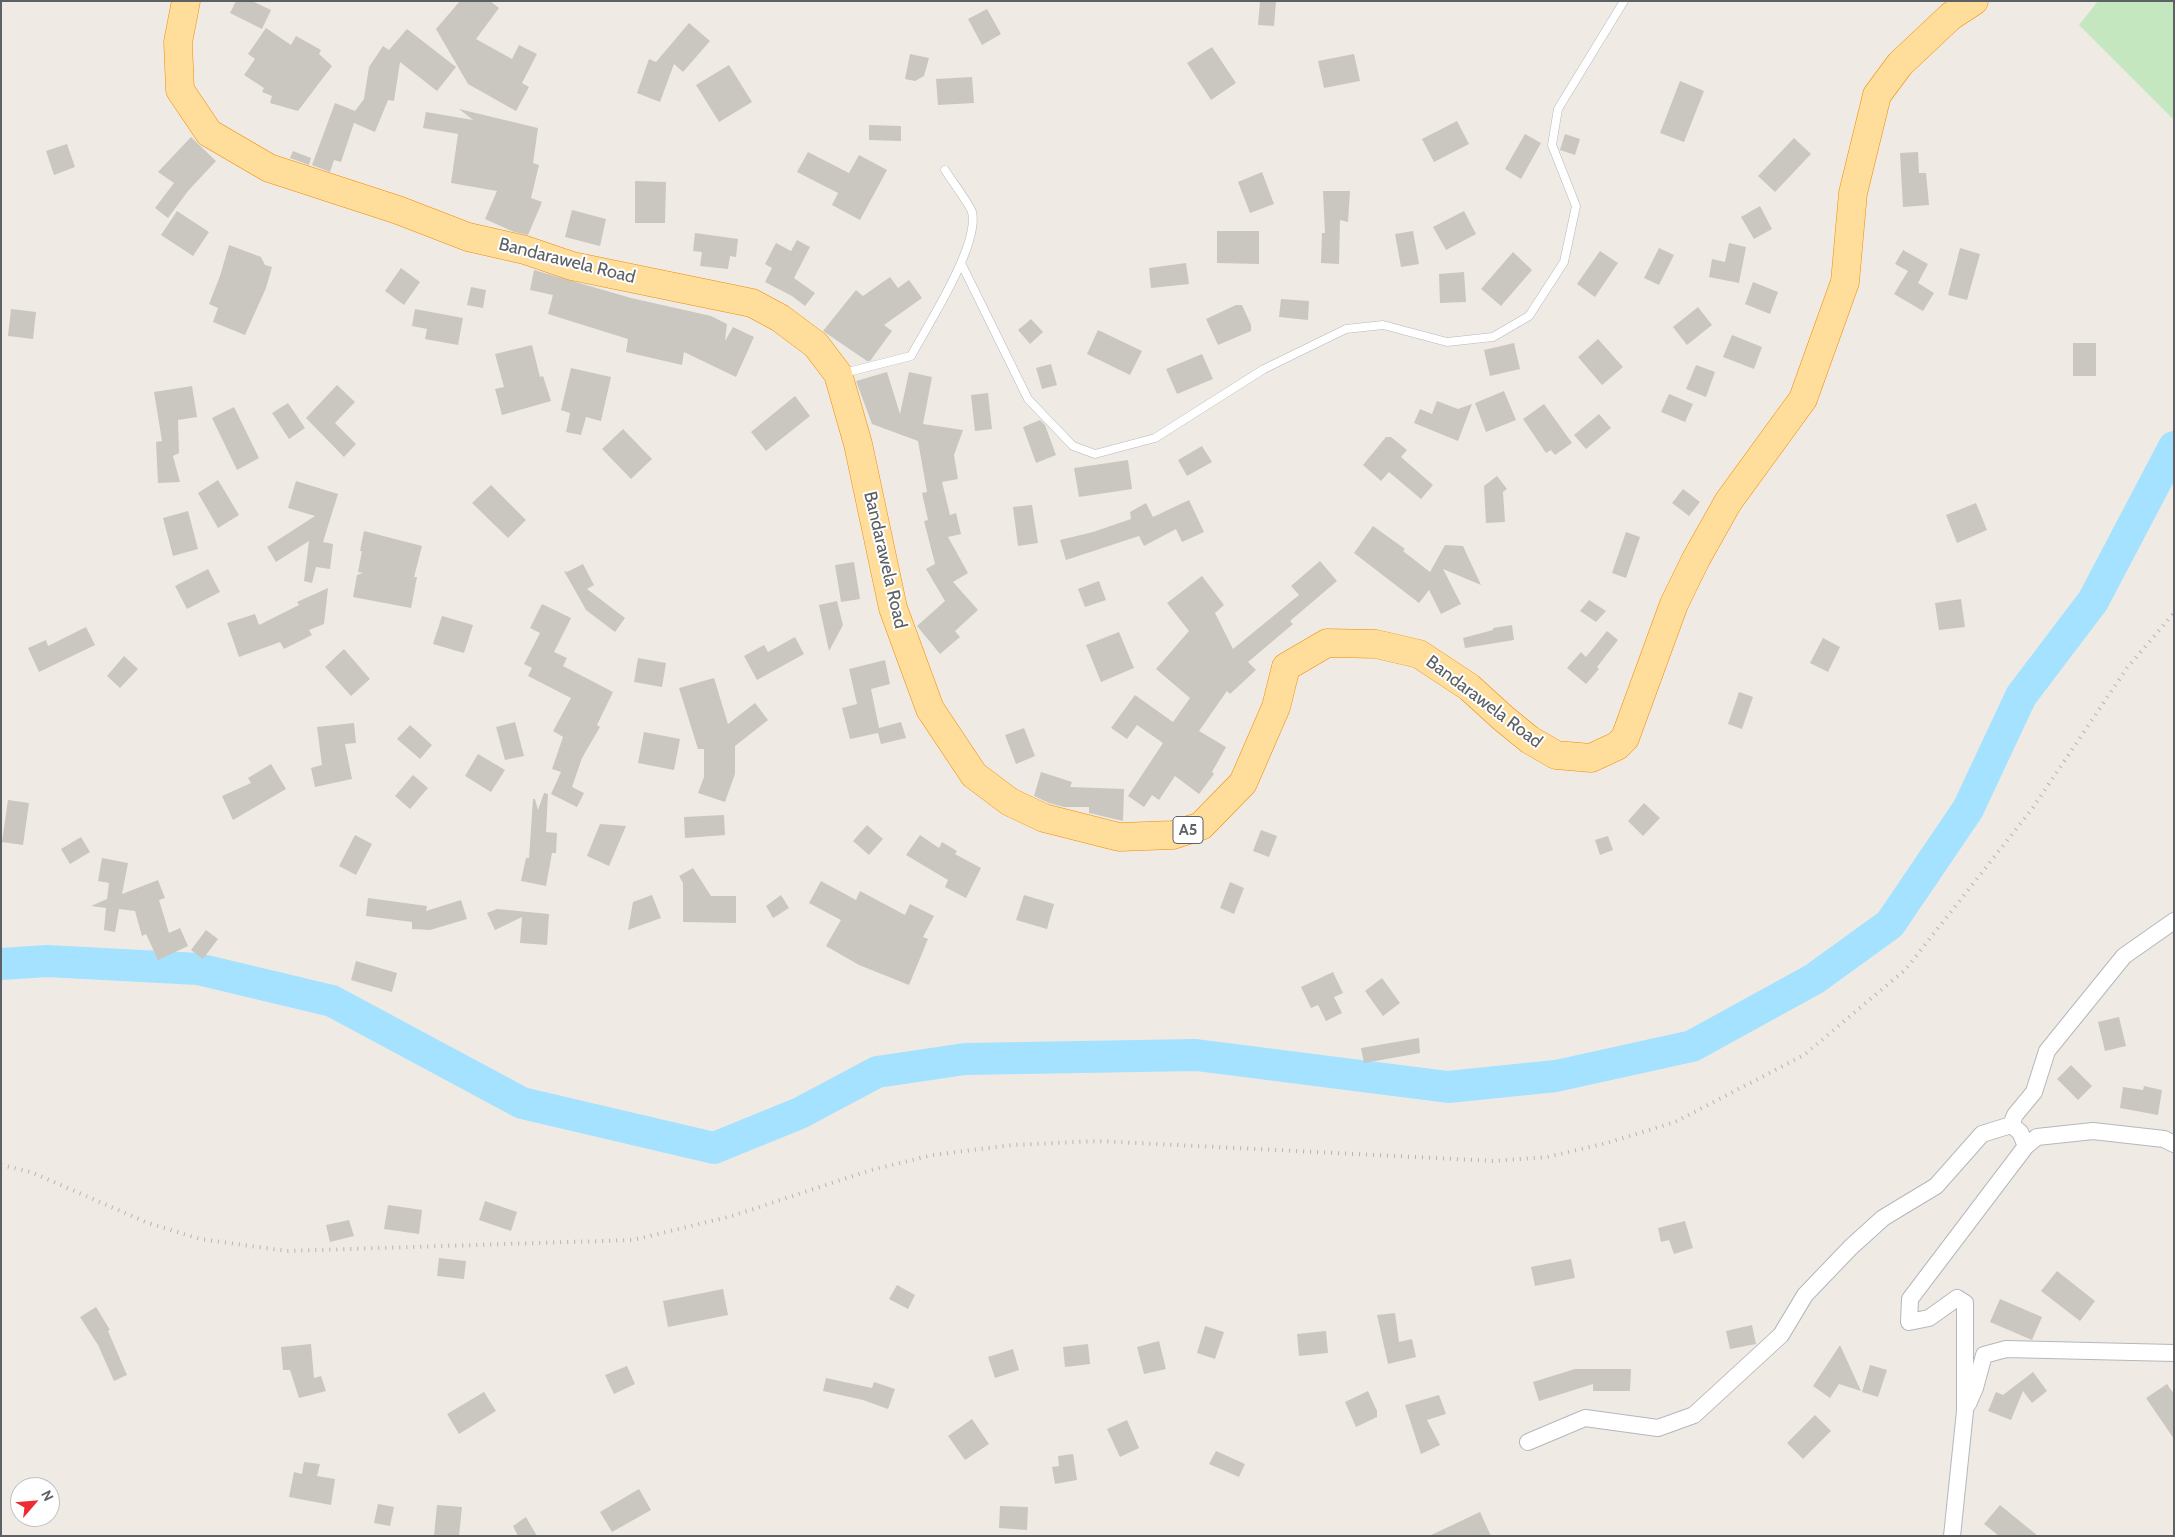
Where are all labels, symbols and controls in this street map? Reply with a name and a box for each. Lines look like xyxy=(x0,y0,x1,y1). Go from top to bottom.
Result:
street label: Bandarawela Road xyxy=(496,234,638,288)
street label: Bandarawela Road xyxy=(859,489,911,631)
street label: Bandarawela Road xyxy=(1422,651,1546,753)
road number: A5 xyxy=(1173,816,1203,844)
north arrow xyxy=(10,1477,60,1527)
text: N xyxy=(37,1487,58,1504)

